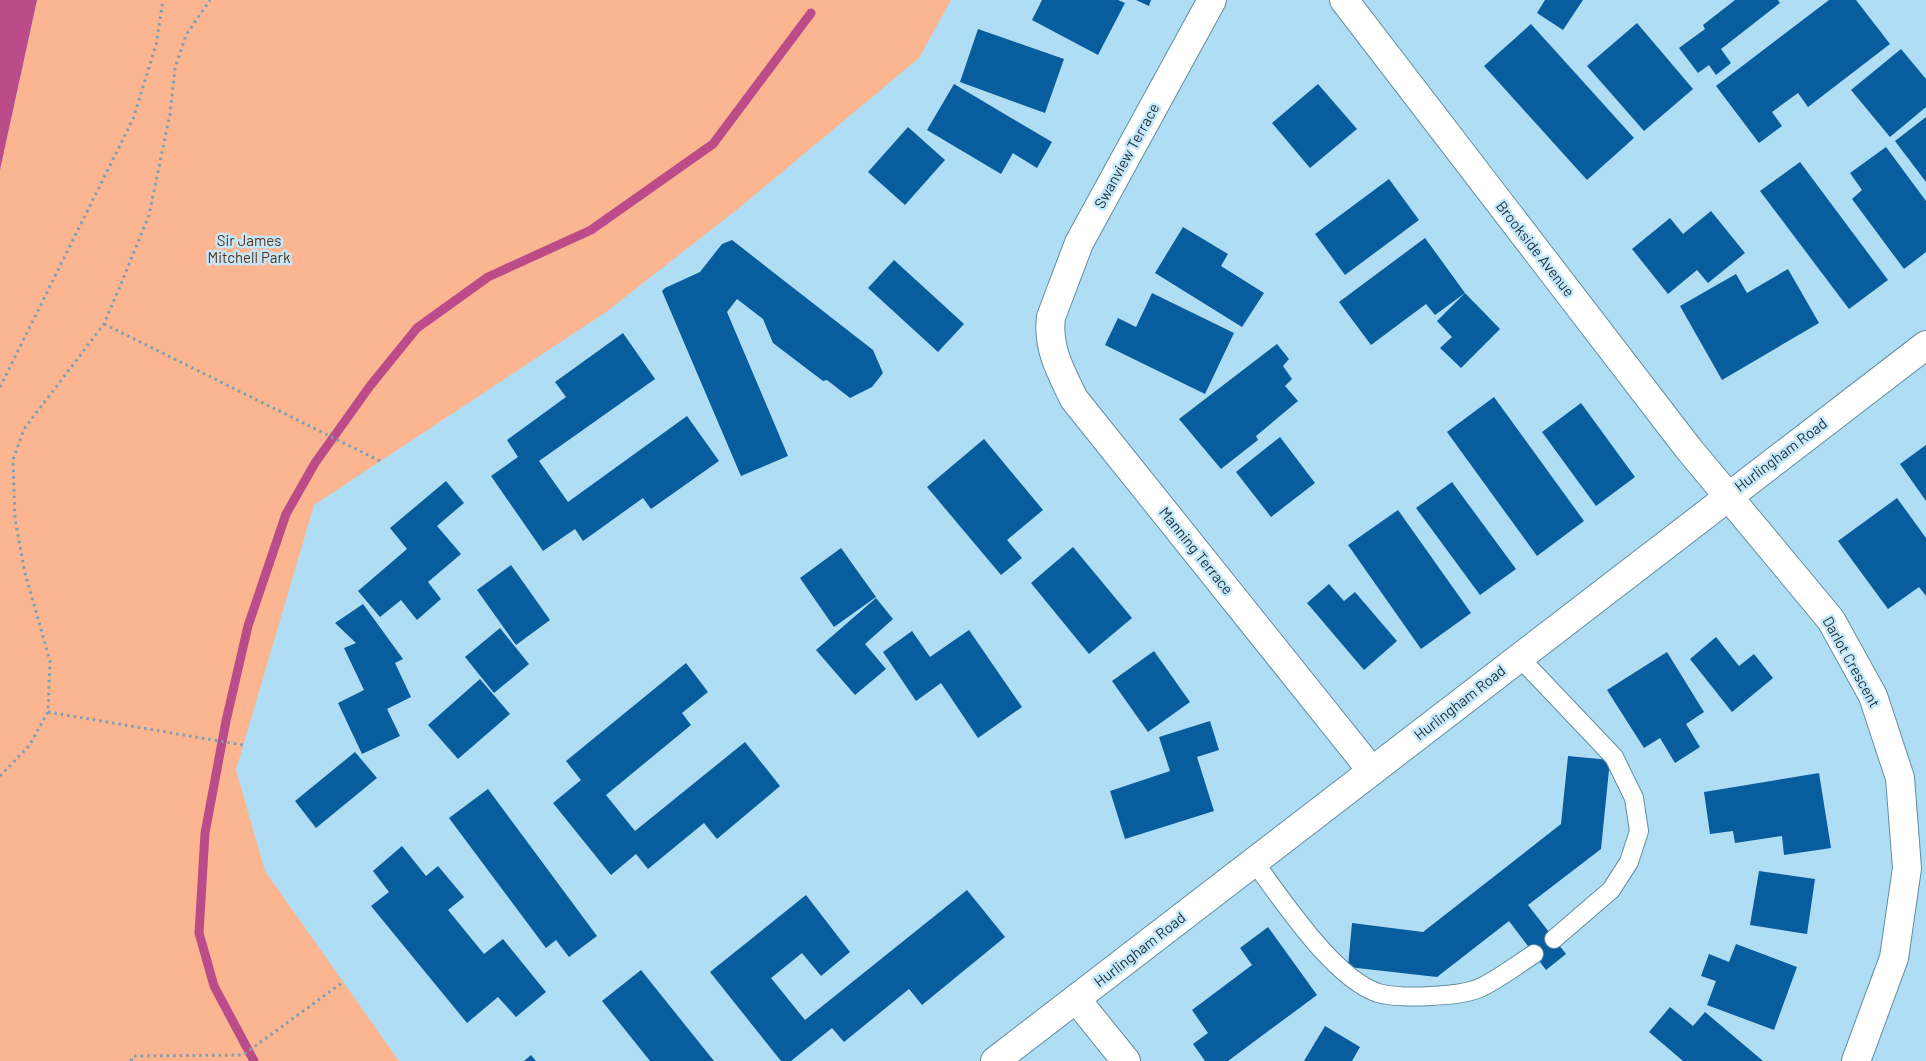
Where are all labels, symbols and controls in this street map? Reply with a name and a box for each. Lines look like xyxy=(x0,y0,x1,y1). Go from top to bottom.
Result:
street label: Swanview Terrace xyxy=(1090,100,1162,211)
street label: Brookside Avenue xyxy=(1493,197,1579,300)
park label: Sir James Mitchell Park xyxy=(208,231,291,266)
street label: Hurlingham Road xyxy=(1731,414,1830,495)
street label: Manning Terrace xyxy=(1156,503,1238,598)
street label: Darlot Crescent xyxy=(1819,613,1884,710)
street label: Hurlingham Road xyxy=(1410,661,1509,743)
street label: Hurlingham Road xyxy=(1090,908,1189,990)

